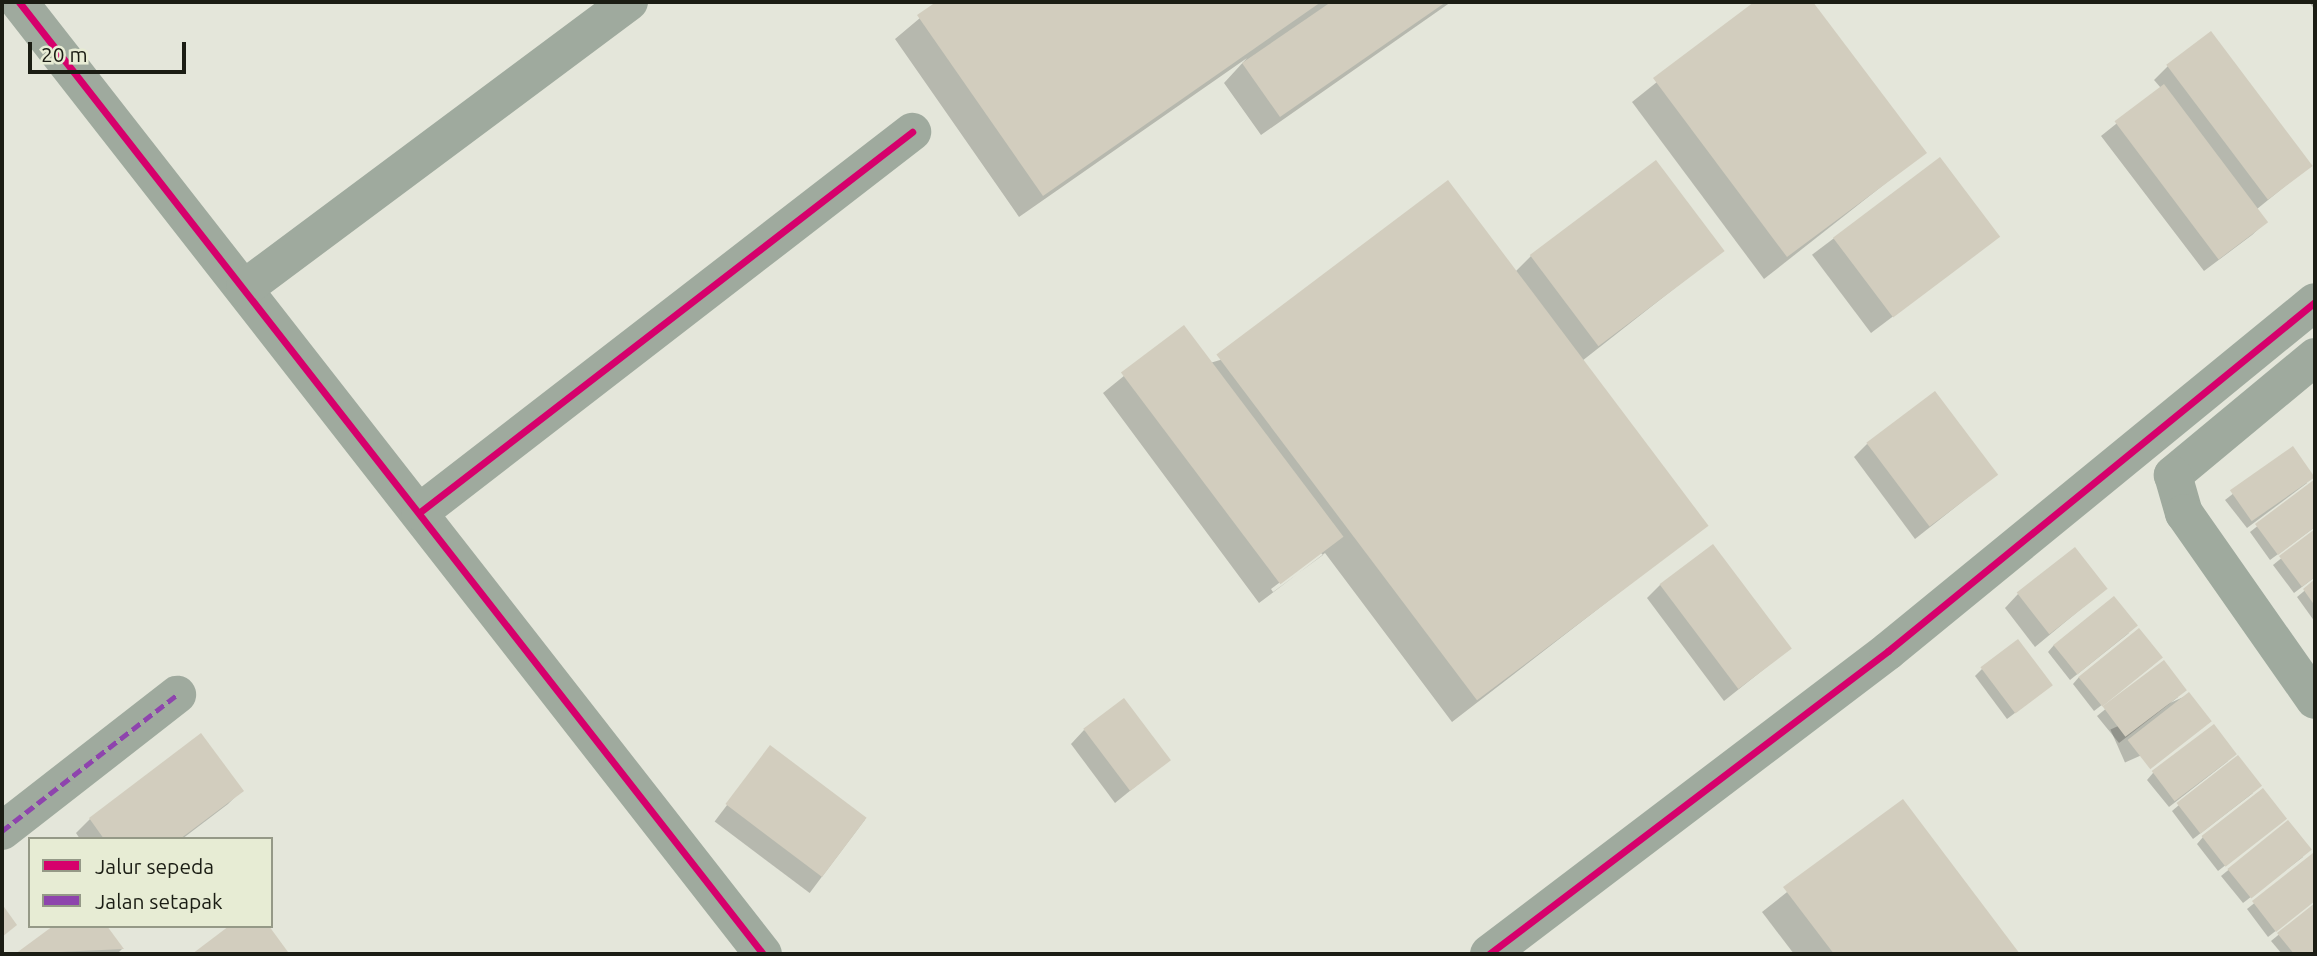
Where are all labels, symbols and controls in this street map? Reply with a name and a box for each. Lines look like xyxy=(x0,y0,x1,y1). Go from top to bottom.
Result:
scale bar xyxy=(32,28,189,72)
text: 20 m xyxy=(41,42,88,66)
legend xyxy=(28,837,273,928)
text: Jalur sepeda xyxy=(95,854,214,878)
text: Jalan setapak xyxy=(95,889,223,913)

